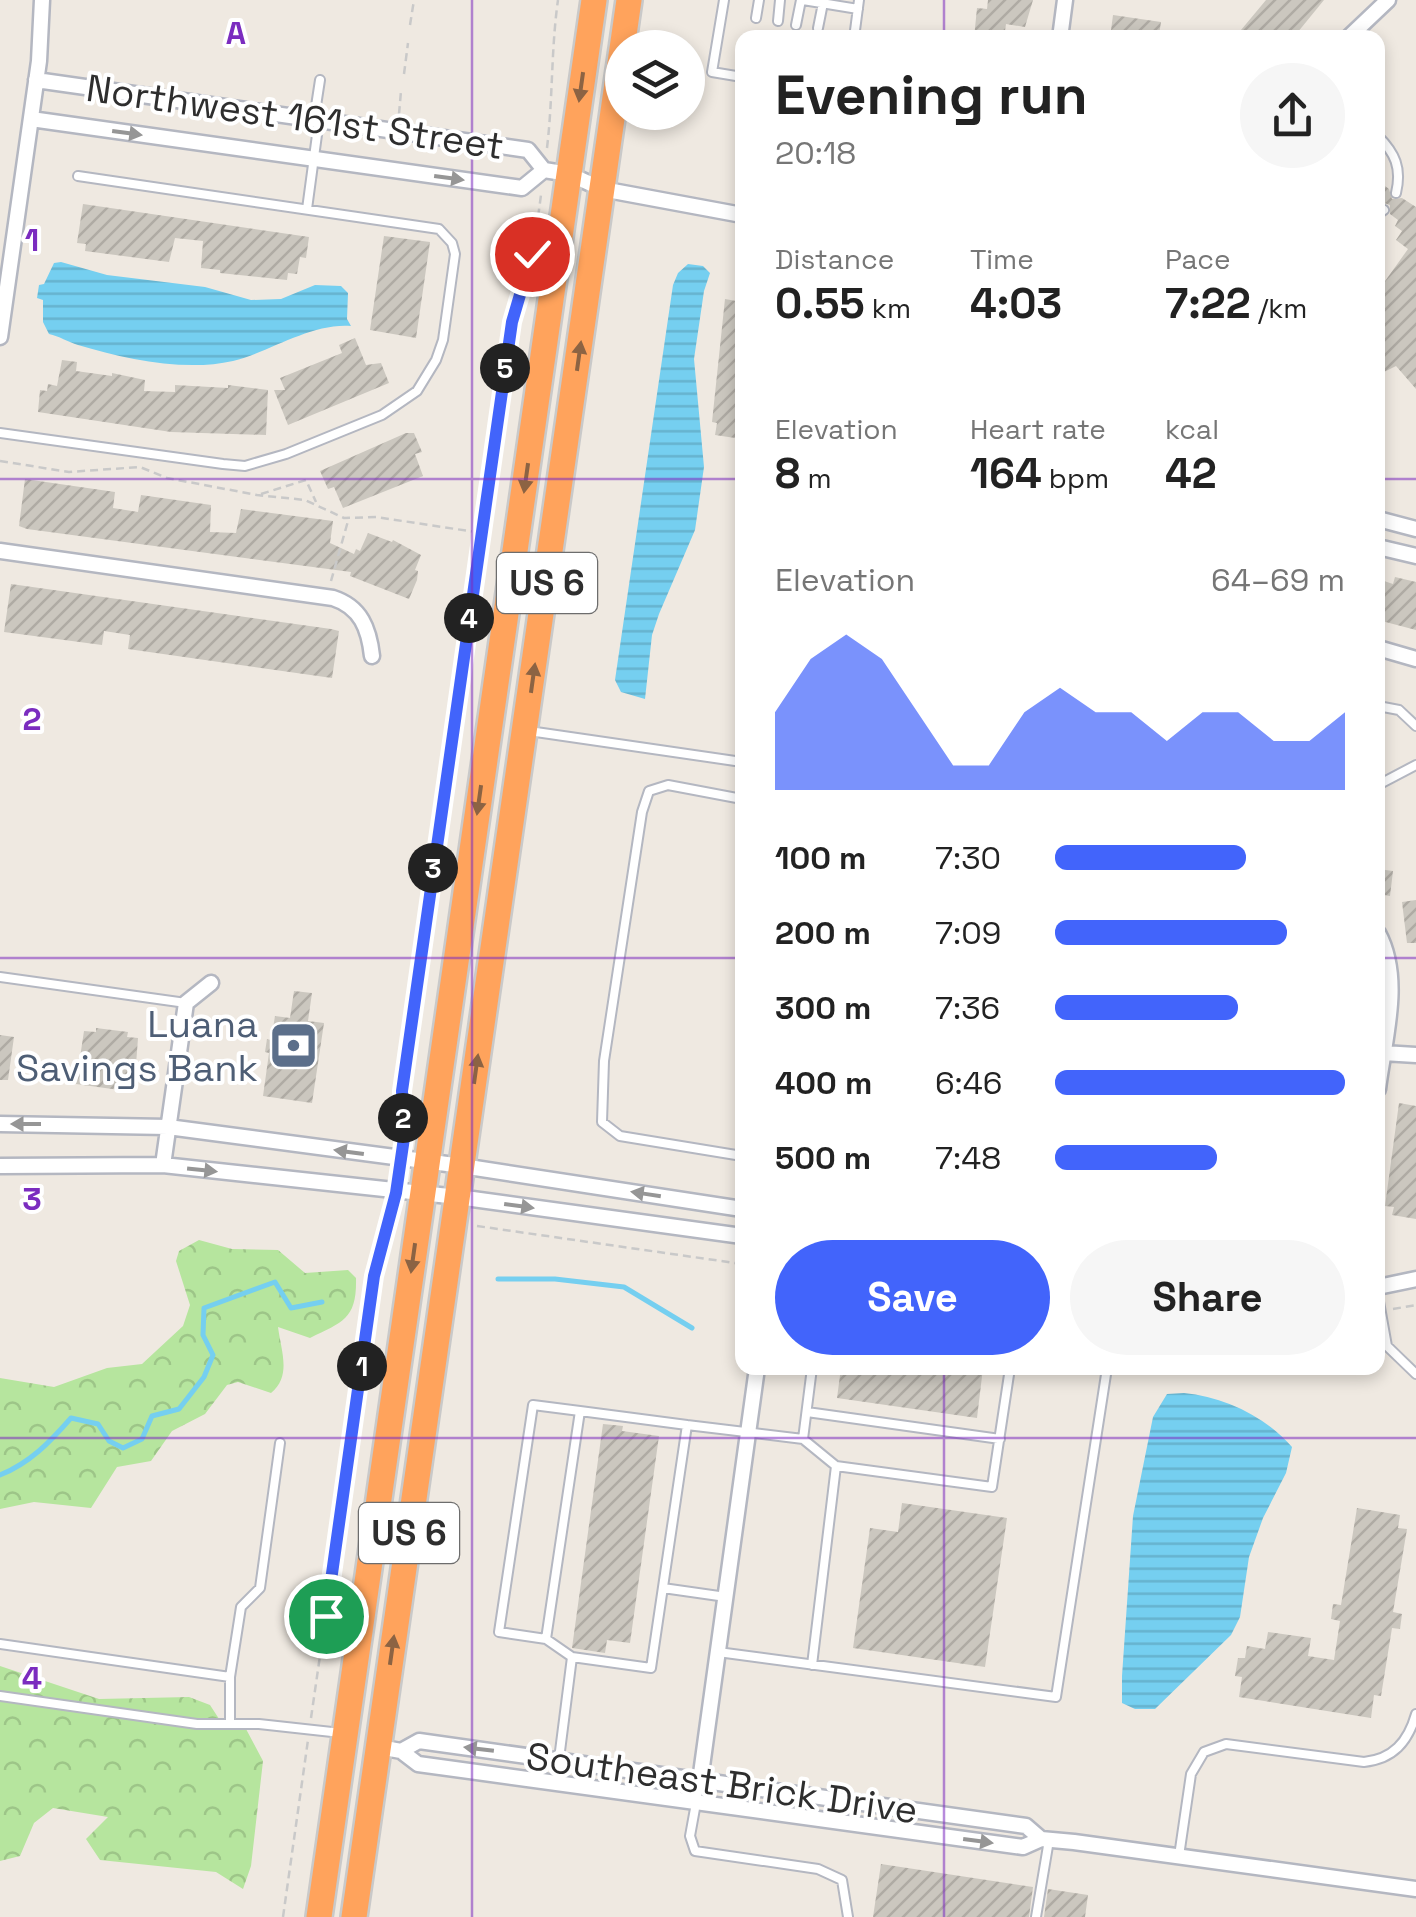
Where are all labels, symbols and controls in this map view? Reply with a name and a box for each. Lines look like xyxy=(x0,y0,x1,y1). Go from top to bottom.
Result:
text: A xyxy=(226,13,246,53)
map controls xyxy=(605,30,705,130)
button: layers xyxy=(605,30,705,130)
text: Evening run xyxy=(775,60,1088,130)
button: share xyxy=(1240,63,1345,168)
street label: Northwest 161st Street xyxy=(83,64,507,170)
one-way arrow xyxy=(573,72,589,103)
one-way arrow xyxy=(112,125,143,141)
text: 20:18 xyxy=(775,133,856,173)
one-way arrow xyxy=(434,170,465,186)
pin xyxy=(490,212,575,297)
text: 1 xyxy=(25,220,39,260)
icon: check xyxy=(505,227,560,282)
text: Distance xyxy=(775,241,894,277)
text: Time xyxy=(970,241,1034,277)
text: Pace xyxy=(1165,241,1231,277)
text: 0.55 xyxy=(775,277,865,330)
text: 4:03 xyxy=(970,277,1062,330)
text: 7:22 xyxy=(1165,277,1251,330)
text: km xyxy=(865,290,911,326)
text: /km xyxy=(1251,290,1307,326)
one-way arrow xyxy=(571,340,587,372)
pin: 5 xyxy=(480,343,530,393)
text: 5 xyxy=(497,350,513,386)
text: Elevation xyxy=(775,411,898,447)
text: Heart rate xyxy=(970,411,1106,447)
text: kcal xyxy=(1165,411,1219,447)
text: 8 xyxy=(775,447,800,500)
text: 164 xyxy=(970,447,1042,500)
text: 42 xyxy=(1165,447,1217,500)
text: m xyxy=(800,460,831,496)
text: bpm xyxy=(1042,460,1109,496)
one-way arrow xyxy=(517,463,533,495)
road number: US 6 xyxy=(497,553,597,613)
text: Elevation xyxy=(775,560,915,600)
text: 64–69 m xyxy=(1211,560,1345,600)
pin: 4 xyxy=(444,593,494,643)
text: 4 xyxy=(460,600,478,636)
one-way arrow xyxy=(526,662,542,694)
text: 2 xyxy=(22,699,42,739)
one-way arrow xyxy=(471,785,487,816)
text: 100 m xyxy=(775,838,866,878)
text: 7:30 xyxy=(935,838,1001,878)
pin: 3 xyxy=(408,843,458,893)
text: 3 xyxy=(424,850,442,886)
text: 200 m xyxy=(775,913,871,953)
text: 7:09 xyxy=(935,913,1001,953)
text: 300 m xyxy=(775,988,871,1028)
text: 7:36 xyxy=(935,988,1000,1028)
place label: Luana Savings Bank xyxy=(16,1000,258,1092)
bank icon: Luana Savings Bank xyxy=(267,1020,319,1072)
one-way arrow xyxy=(469,1053,485,1084)
text: 400 m xyxy=(775,1063,872,1103)
text: 6:46 xyxy=(935,1063,1002,1103)
pin: 2 xyxy=(378,1093,428,1143)
text: 2 xyxy=(395,1100,411,1136)
one-way arrow xyxy=(9,1116,41,1132)
text: 500 m xyxy=(775,1138,871,1178)
text: 7:48 xyxy=(935,1138,1001,1178)
one-way arrow xyxy=(333,1144,364,1160)
one-way arrow xyxy=(187,1162,219,1178)
text: 3 xyxy=(22,1179,42,1219)
one-way arrow xyxy=(630,1186,661,1201)
one-way arrow xyxy=(504,1198,535,1214)
button: Save xyxy=(775,1240,1050,1355)
button: Share xyxy=(1070,1240,1345,1355)
one-way arrow xyxy=(405,1243,421,1275)
pin: 1 xyxy=(337,1341,387,1391)
text: 1 xyxy=(356,1348,368,1384)
road number: US 6 xyxy=(359,1503,459,1563)
pin xyxy=(284,1574,369,1659)
icon: arrive xyxy=(299,1589,354,1644)
one-way arrow xyxy=(385,1634,401,1665)
text: 4 xyxy=(22,1658,42,1698)
street label: Southeast Brick Drive xyxy=(523,1732,921,1834)
one-way arrow xyxy=(463,1740,494,1756)
one-way arrow xyxy=(963,1833,995,1849)

